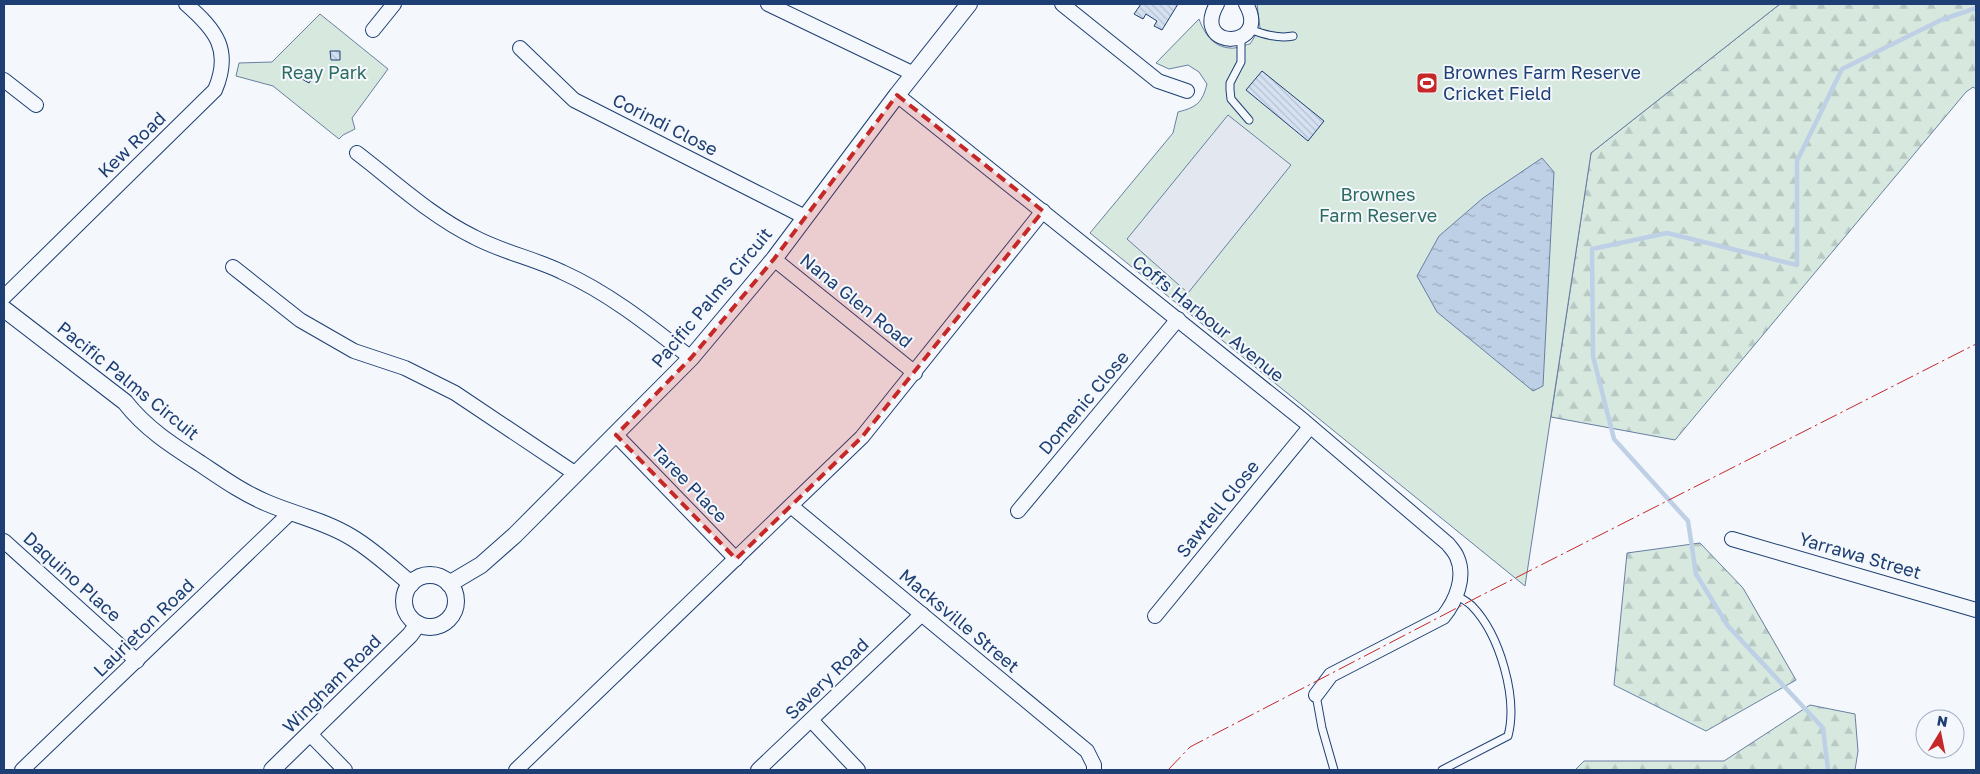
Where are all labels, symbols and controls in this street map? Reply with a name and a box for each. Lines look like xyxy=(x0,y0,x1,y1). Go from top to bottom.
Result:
park label: Reay Park xyxy=(281,61,367,83)
place label: Brownes Farm Reserve Cricket Field xyxy=(1443,61,1641,104)
sports icon: Brownes Farm Reserve Cricket Field xyxy=(1415,71,1439,95)
street label: Corindi Close xyxy=(609,88,722,160)
street label: Kew Road xyxy=(93,107,170,182)
park label: Brownes Farm Reserve xyxy=(1319,183,1437,226)
street label: Pacific Palms Circuit xyxy=(646,223,776,372)
street label: Nana Glen Road xyxy=(796,248,917,352)
street label: Coffs Harbour Avenue xyxy=(1128,250,1289,386)
street label: Pacific Palms Circuit xyxy=(53,316,204,444)
street label: Domenic Close xyxy=(1033,346,1133,459)
street label: Taree Place xyxy=(647,440,732,527)
street label: Sawtell Close xyxy=(1171,455,1263,561)
street label: Daquino Place xyxy=(19,527,126,626)
street label: Yarrawa Street xyxy=(1797,527,1924,583)
street label: Macksville Street xyxy=(895,564,1024,677)
street label: Laurieton Road xyxy=(88,574,198,681)
street label: Wingham Road xyxy=(278,630,385,737)
street label: Savery Road xyxy=(780,633,873,724)
north arrow xyxy=(1915,709,1965,759)
text: N xyxy=(1936,711,1949,730)

